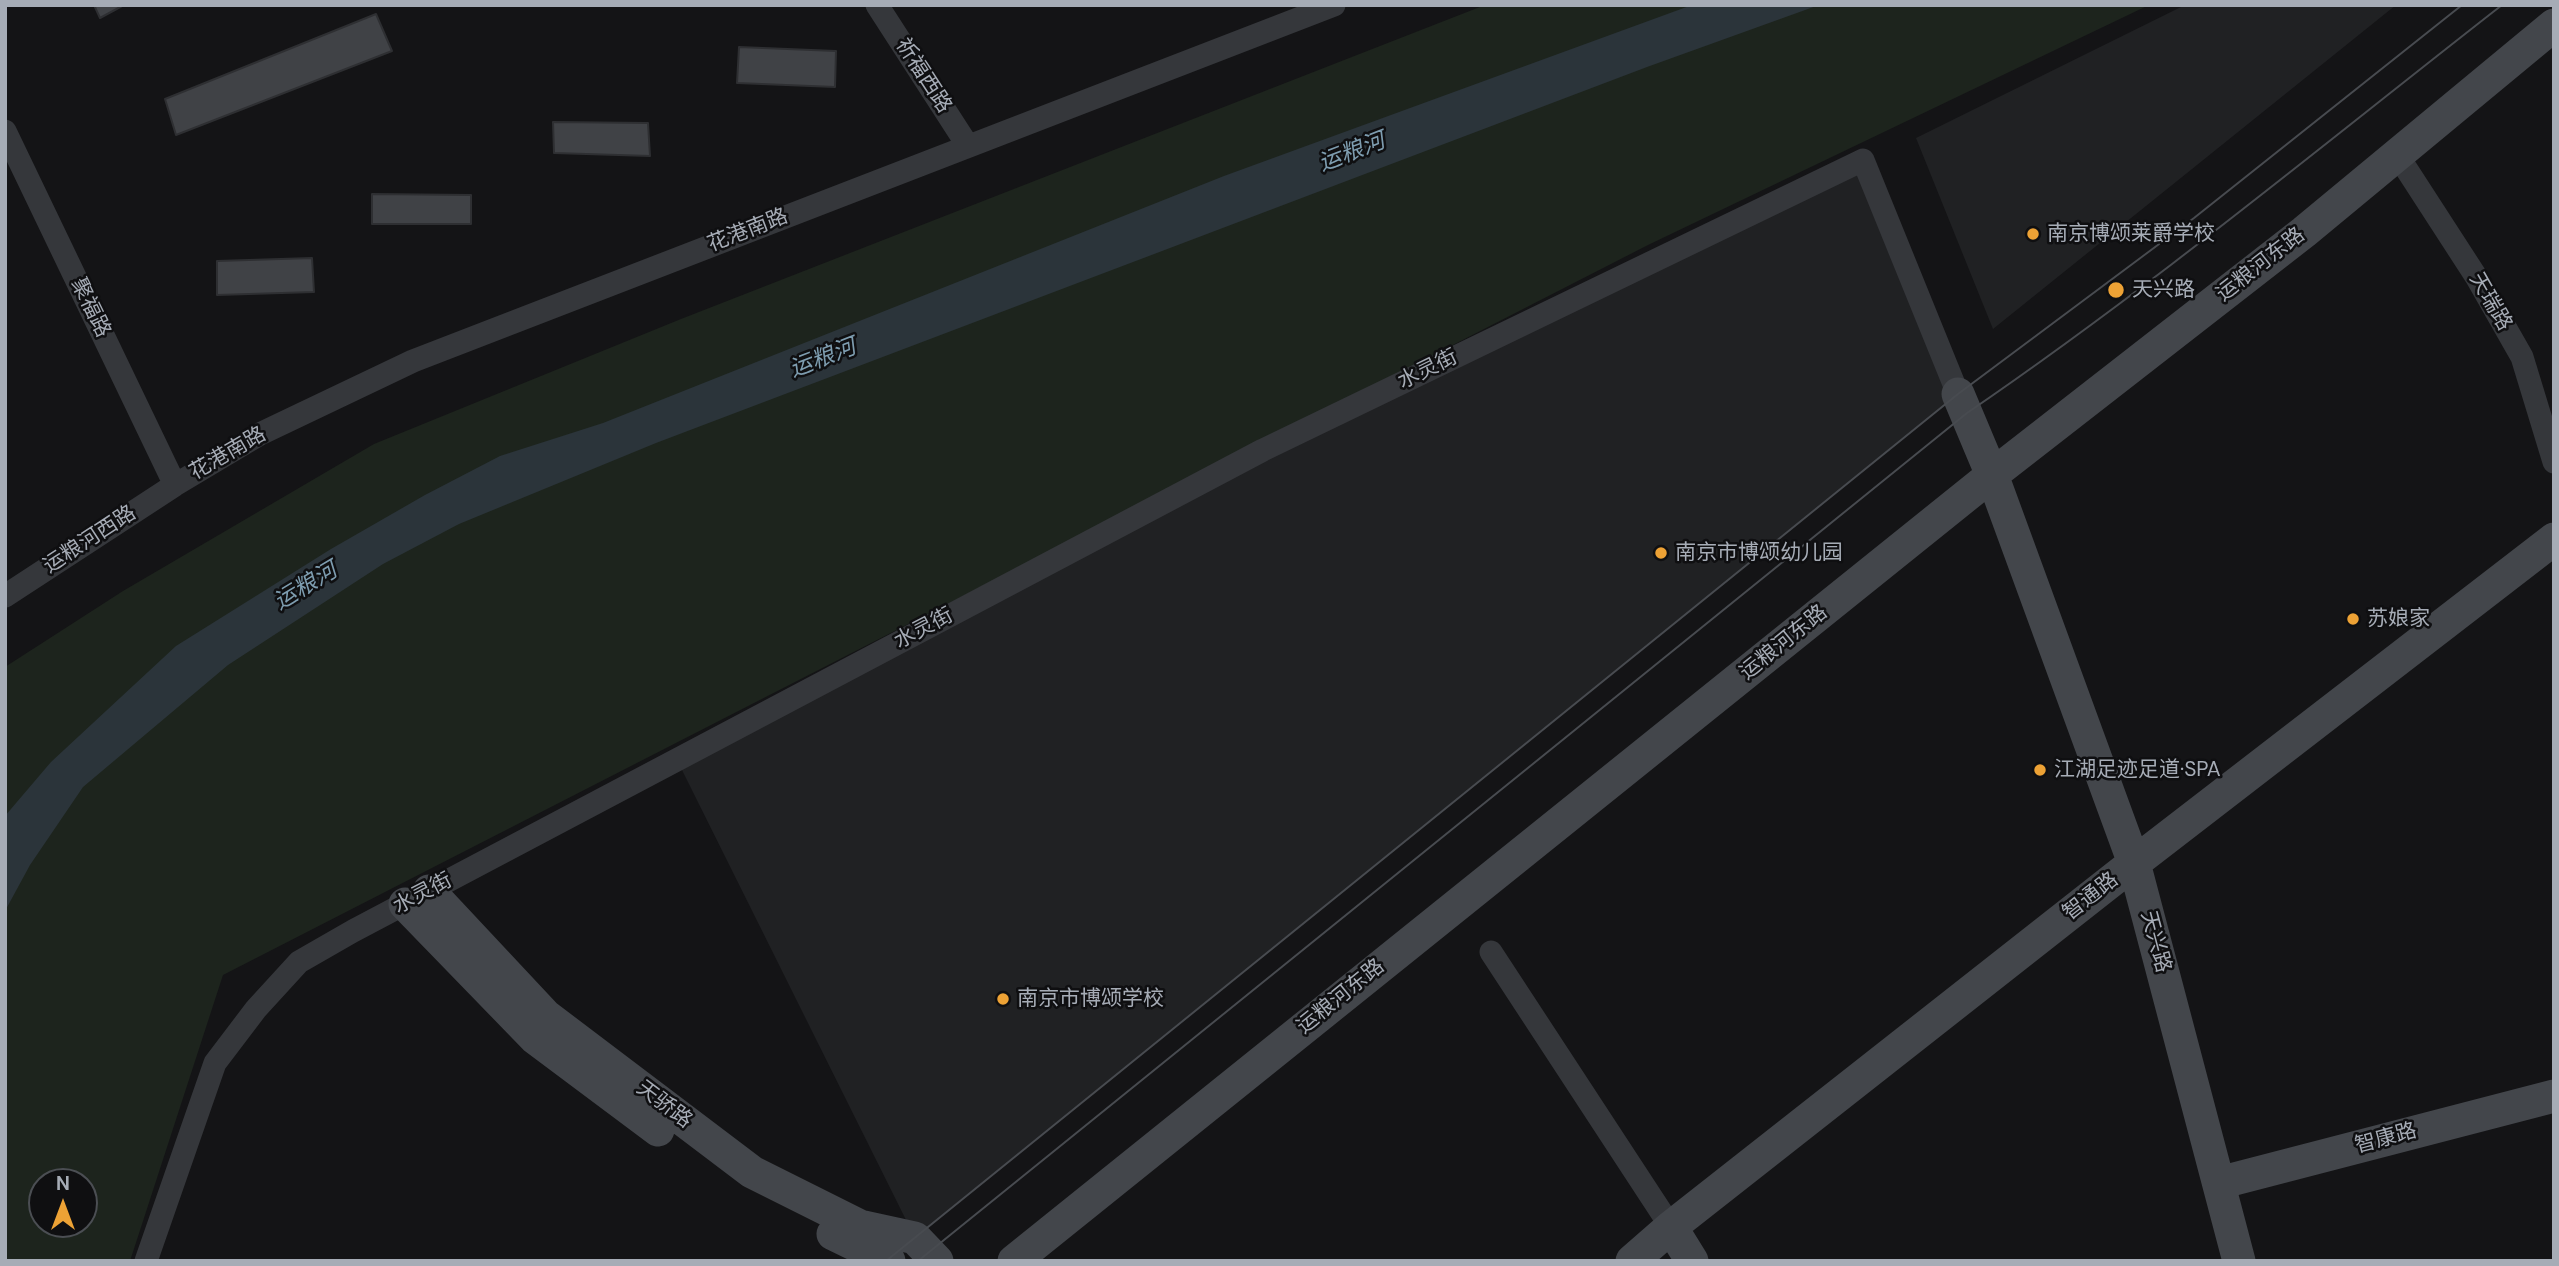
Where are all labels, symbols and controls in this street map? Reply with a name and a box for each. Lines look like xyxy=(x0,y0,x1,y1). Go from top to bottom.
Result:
street label: 祈福西路 xyxy=(890,34,956,118)
water label: 运粮河 xyxy=(1315,128,1389,178)
street label: 花港南路 xyxy=(704,204,792,258)
place label: 南京博颂莱爵学校 xyxy=(2047,221,2215,247)
street label: 运粮河东路 xyxy=(2212,223,2310,307)
marker: 南京博颂莱爵学校 xyxy=(2025,226,2041,242)
street label: 天瑞路 xyxy=(2463,268,2517,336)
street label: 聚福路 xyxy=(65,274,115,342)
place label: 天兴路 xyxy=(2132,277,2195,303)
marker: 天兴路 xyxy=(2106,280,2126,300)
water label: 运粮河 xyxy=(786,334,860,384)
street label: 水灵街 xyxy=(1394,345,1462,395)
street label: 花港南路 xyxy=(185,422,271,486)
street label: 运粮河西路 xyxy=(39,501,141,579)
place label: 南京市博颂幼儿园 xyxy=(1675,540,1843,566)
marker: 南京市博颂幼儿园 xyxy=(1653,545,1669,561)
water label: 运粮河 xyxy=(269,557,343,617)
street label: 运粮河东路 xyxy=(1735,600,1833,686)
street label: 水灵街 xyxy=(890,603,958,655)
place label: 苏娘家 xyxy=(2367,606,2430,632)
marker: 苏娘家 xyxy=(2345,611,2361,627)
place label: 江湖足迹足道·SPA xyxy=(2054,757,2221,783)
marker: 江湖足迹足道·SPA xyxy=(2032,762,2048,778)
street label: 水灵街 xyxy=(389,868,457,920)
street label: 智通路 xyxy=(2058,868,2124,926)
street label: 天兴路 xyxy=(2135,908,2175,976)
street label: 运粮河东路 xyxy=(1292,954,1390,1040)
place label: 南京市博颂学校 xyxy=(1017,986,1164,1012)
marker: 南京市博颂学校 xyxy=(995,991,1011,1007)
street label: 天骄路 xyxy=(631,1076,697,1134)
street label: 智康路 xyxy=(2352,1119,2420,1159)
north arrow xyxy=(28,1168,98,1238)
text: N xyxy=(56,1171,70,1196)

